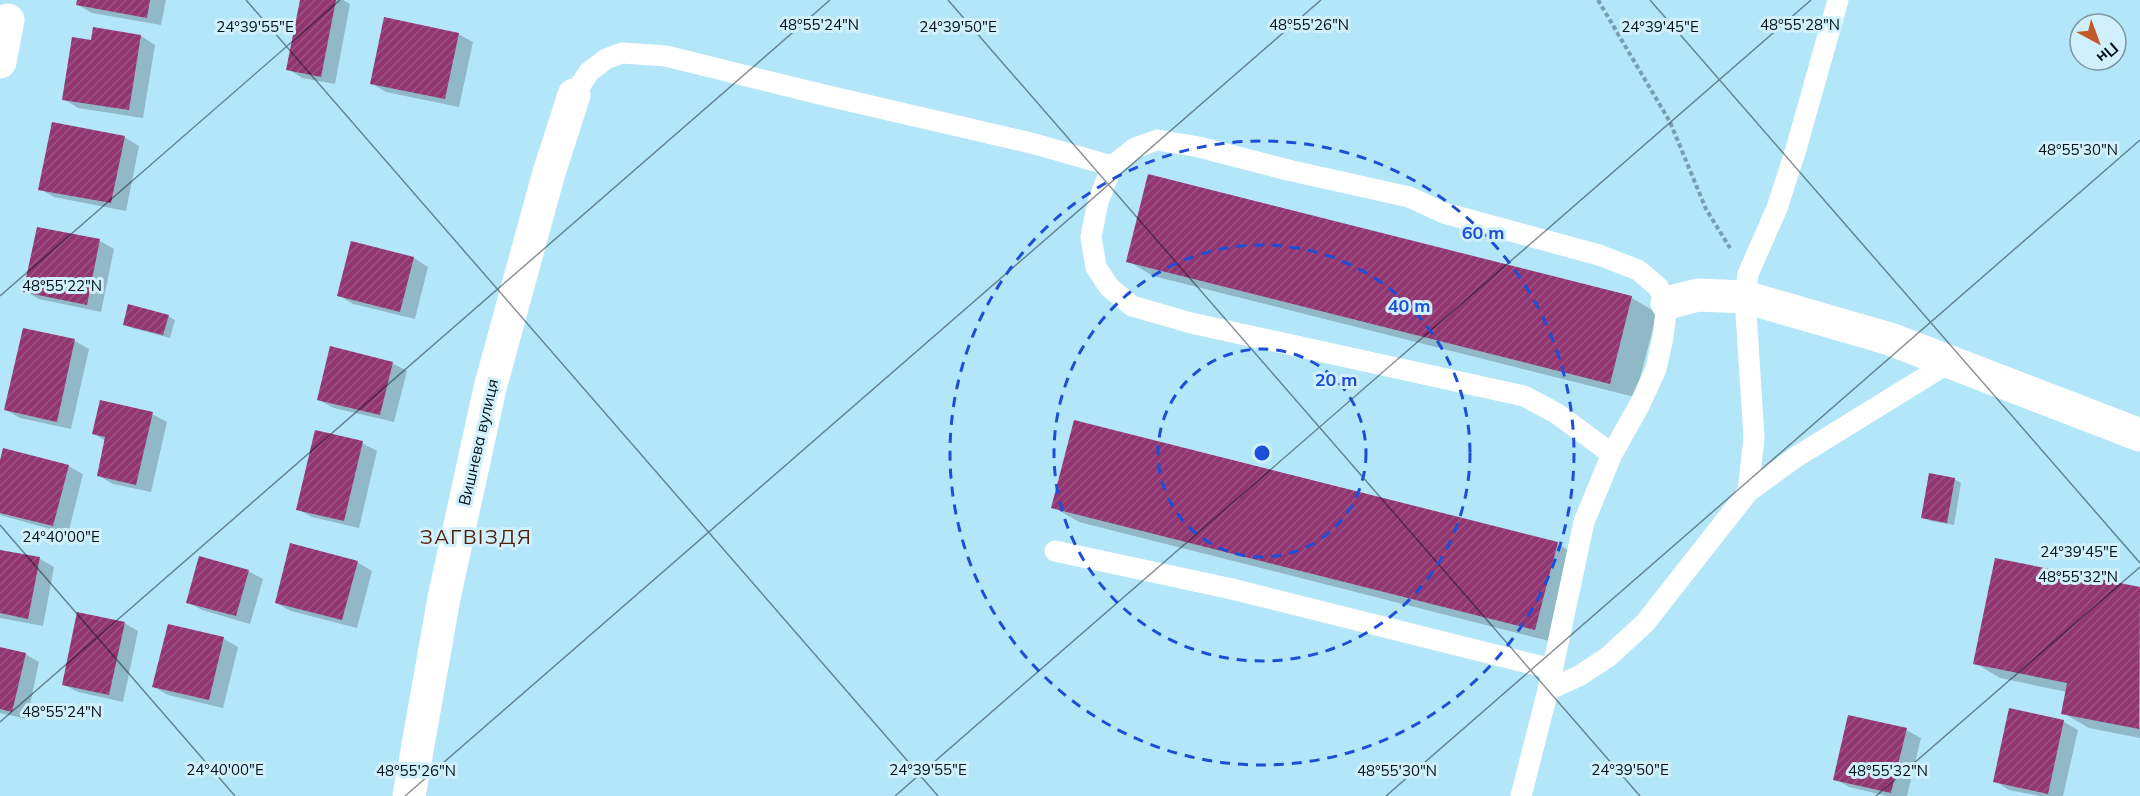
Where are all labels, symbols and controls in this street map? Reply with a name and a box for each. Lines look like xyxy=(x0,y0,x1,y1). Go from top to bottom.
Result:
north arrow xyxy=(2068,12,2128,72)
text: 48°55'24"N xyxy=(779,15,859,34)
text: 48°55'26"N xyxy=(1269,15,1349,34)
text: 48°55'28"N xyxy=(1760,15,1840,34)
text: 24°39'55"E xyxy=(216,17,294,36)
text: 24°39'50"E xyxy=(919,17,997,36)
text: 24°39'45"E xyxy=(1621,17,1699,36)
text: Пн xyxy=(2093,38,2123,68)
text: 48°55'30"N xyxy=(2038,140,2118,159)
text: 60 m xyxy=(1462,221,1504,244)
text: 48°55'22"N xyxy=(22,276,102,295)
text: 40 m xyxy=(1388,294,1430,317)
text: 20 m xyxy=(1315,368,1357,391)
street label: Вишнева вулиця xyxy=(454,377,502,507)
centre of rings xyxy=(1252,443,1272,463)
district label: ЗАГВІЗДЯ xyxy=(420,524,532,549)
text: 24°40'00"E xyxy=(22,527,100,546)
text: 24°39'45"E xyxy=(2040,542,2118,561)
text: 48°55'32"N xyxy=(2038,567,2118,586)
text: 48°55'24"N xyxy=(22,702,102,721)
text: 24°40'00"E xyxy=(186,760,264,779)
text: 24°39'55"E xyxy=(889,760,967,779)
text: 24°39'50"E xyxy=(1591,760,1669,779)
text: 48°55'26"N xyxy=(376,761,456,780)
text: 48°55'30"N xyxy=(1357,761,1437,780)
text: 48°55'32"N xyxy=(1848,761,1928,780)

